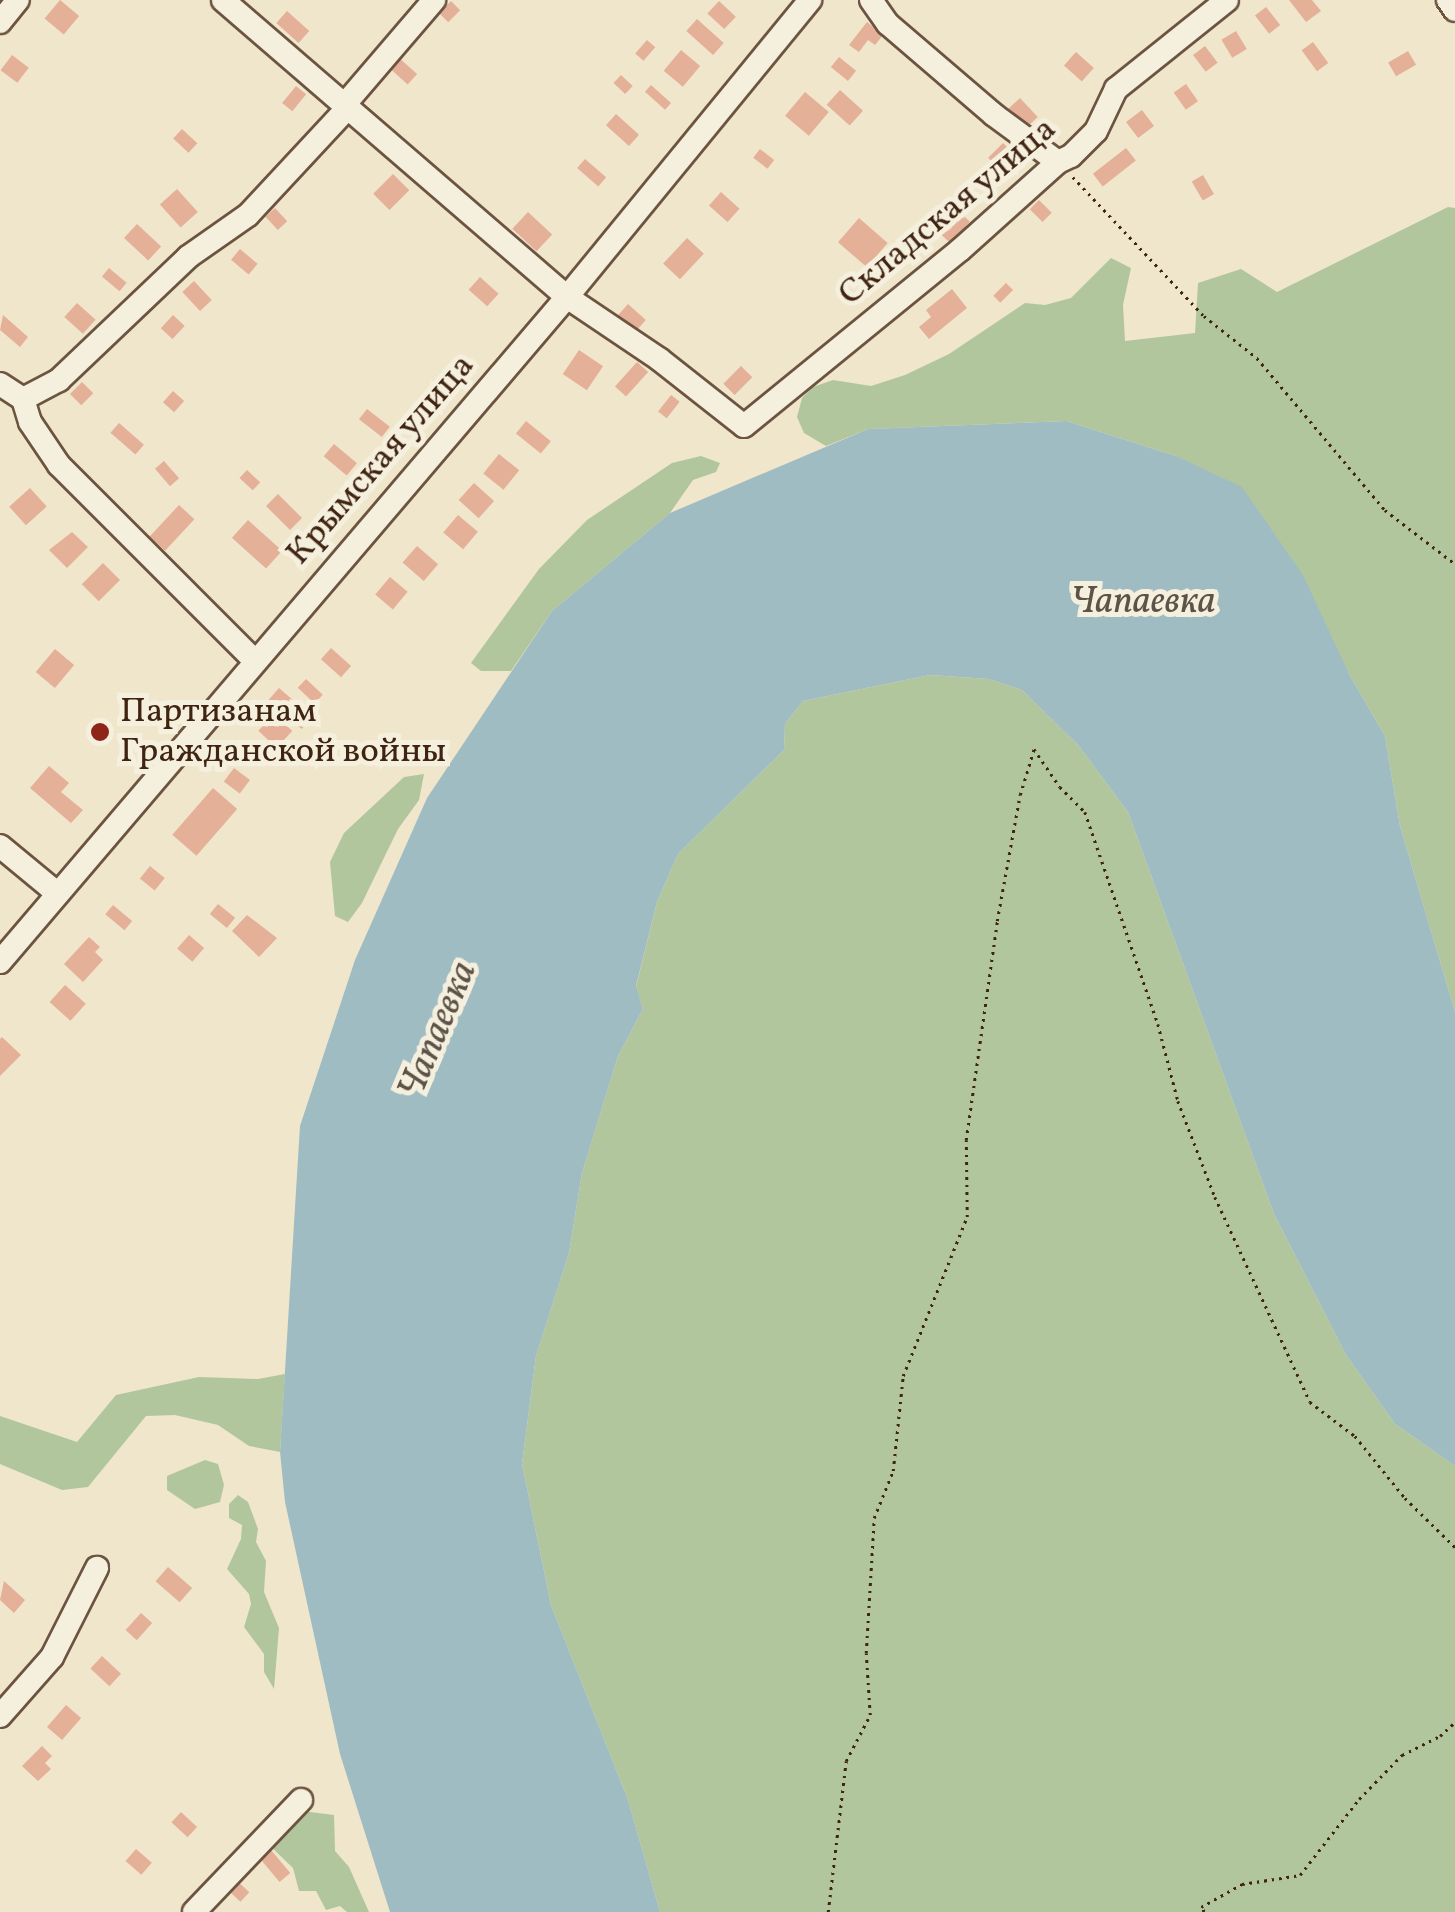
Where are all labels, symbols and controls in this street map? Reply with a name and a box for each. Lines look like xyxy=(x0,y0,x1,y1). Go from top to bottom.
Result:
street label: Складская улица xyxy=(830,108,1066,316)
street label: Крымская улица xyxy=(278,346,484,574)
water label: Чапаевка xyxy=(1070,580,1216,626)
place label: Партизанам Гражданской войны xyxy=(120,691,446,773)
marker: Партизанам Гражданской войны xyxy=(89,721,111,743)
water label: Чапаевка xyxy=(390,955,488,1107)

